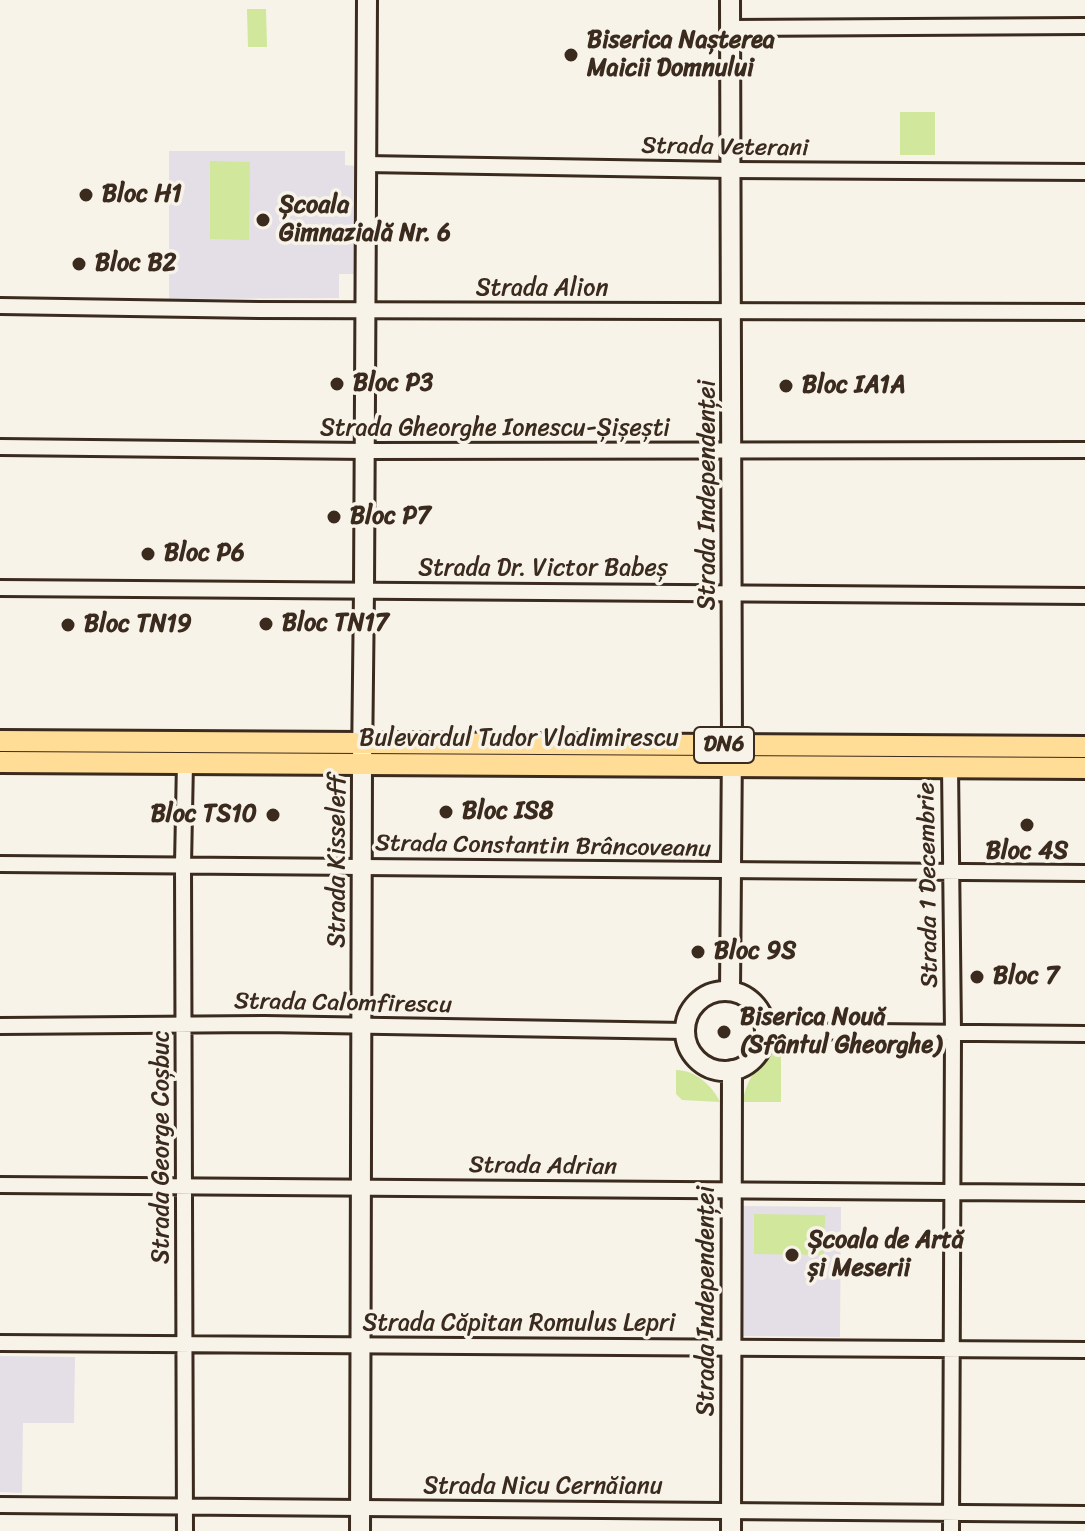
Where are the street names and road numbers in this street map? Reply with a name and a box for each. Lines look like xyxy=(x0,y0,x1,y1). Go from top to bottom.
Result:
street label: Strada Veterani xyxy=(641,132,809,164)
street label: Strada Alion xyxy=(476,275,608,303)
street label: Strada Independenței xyxy=(694,380,722,610)
street label: Strada Gheorghe Ionescu-Șișești xyxy=(320,415,670,443)
street label: Strada Dr. Victor Babeș xyxy=(418,555,668,583)
street label: Bulevardul Tudor Vladimirescu xyxy=(359,725,679,753)
road number: DN6 xyxy=(694,727,754,763)
street label: Strada Kisseleff xyxy=(324,774,352,948)
street label: Strada 1 Decembrie xyxy=(913,782,945,988)
street label: Strada Constantin Brâncoveanu xyxy=(375,830,711,864)
street label: Strada Calomfirescu xyxy=(234,988,452,1020)
street label: Strada George Coșbuc xyxy=(148,1030,176,1264)
street label: Strada Adrian xyxy=(469,1151,617,1183)
street label: Strada Independenței xyxy=(693,1186,721,1416)
street label: Strada Căpitan Romulus Lepri xyxy=(363,1310,675,1338)
street label: Strada Nicu Cernăianu xyxy=(423,1473,663,1501)

